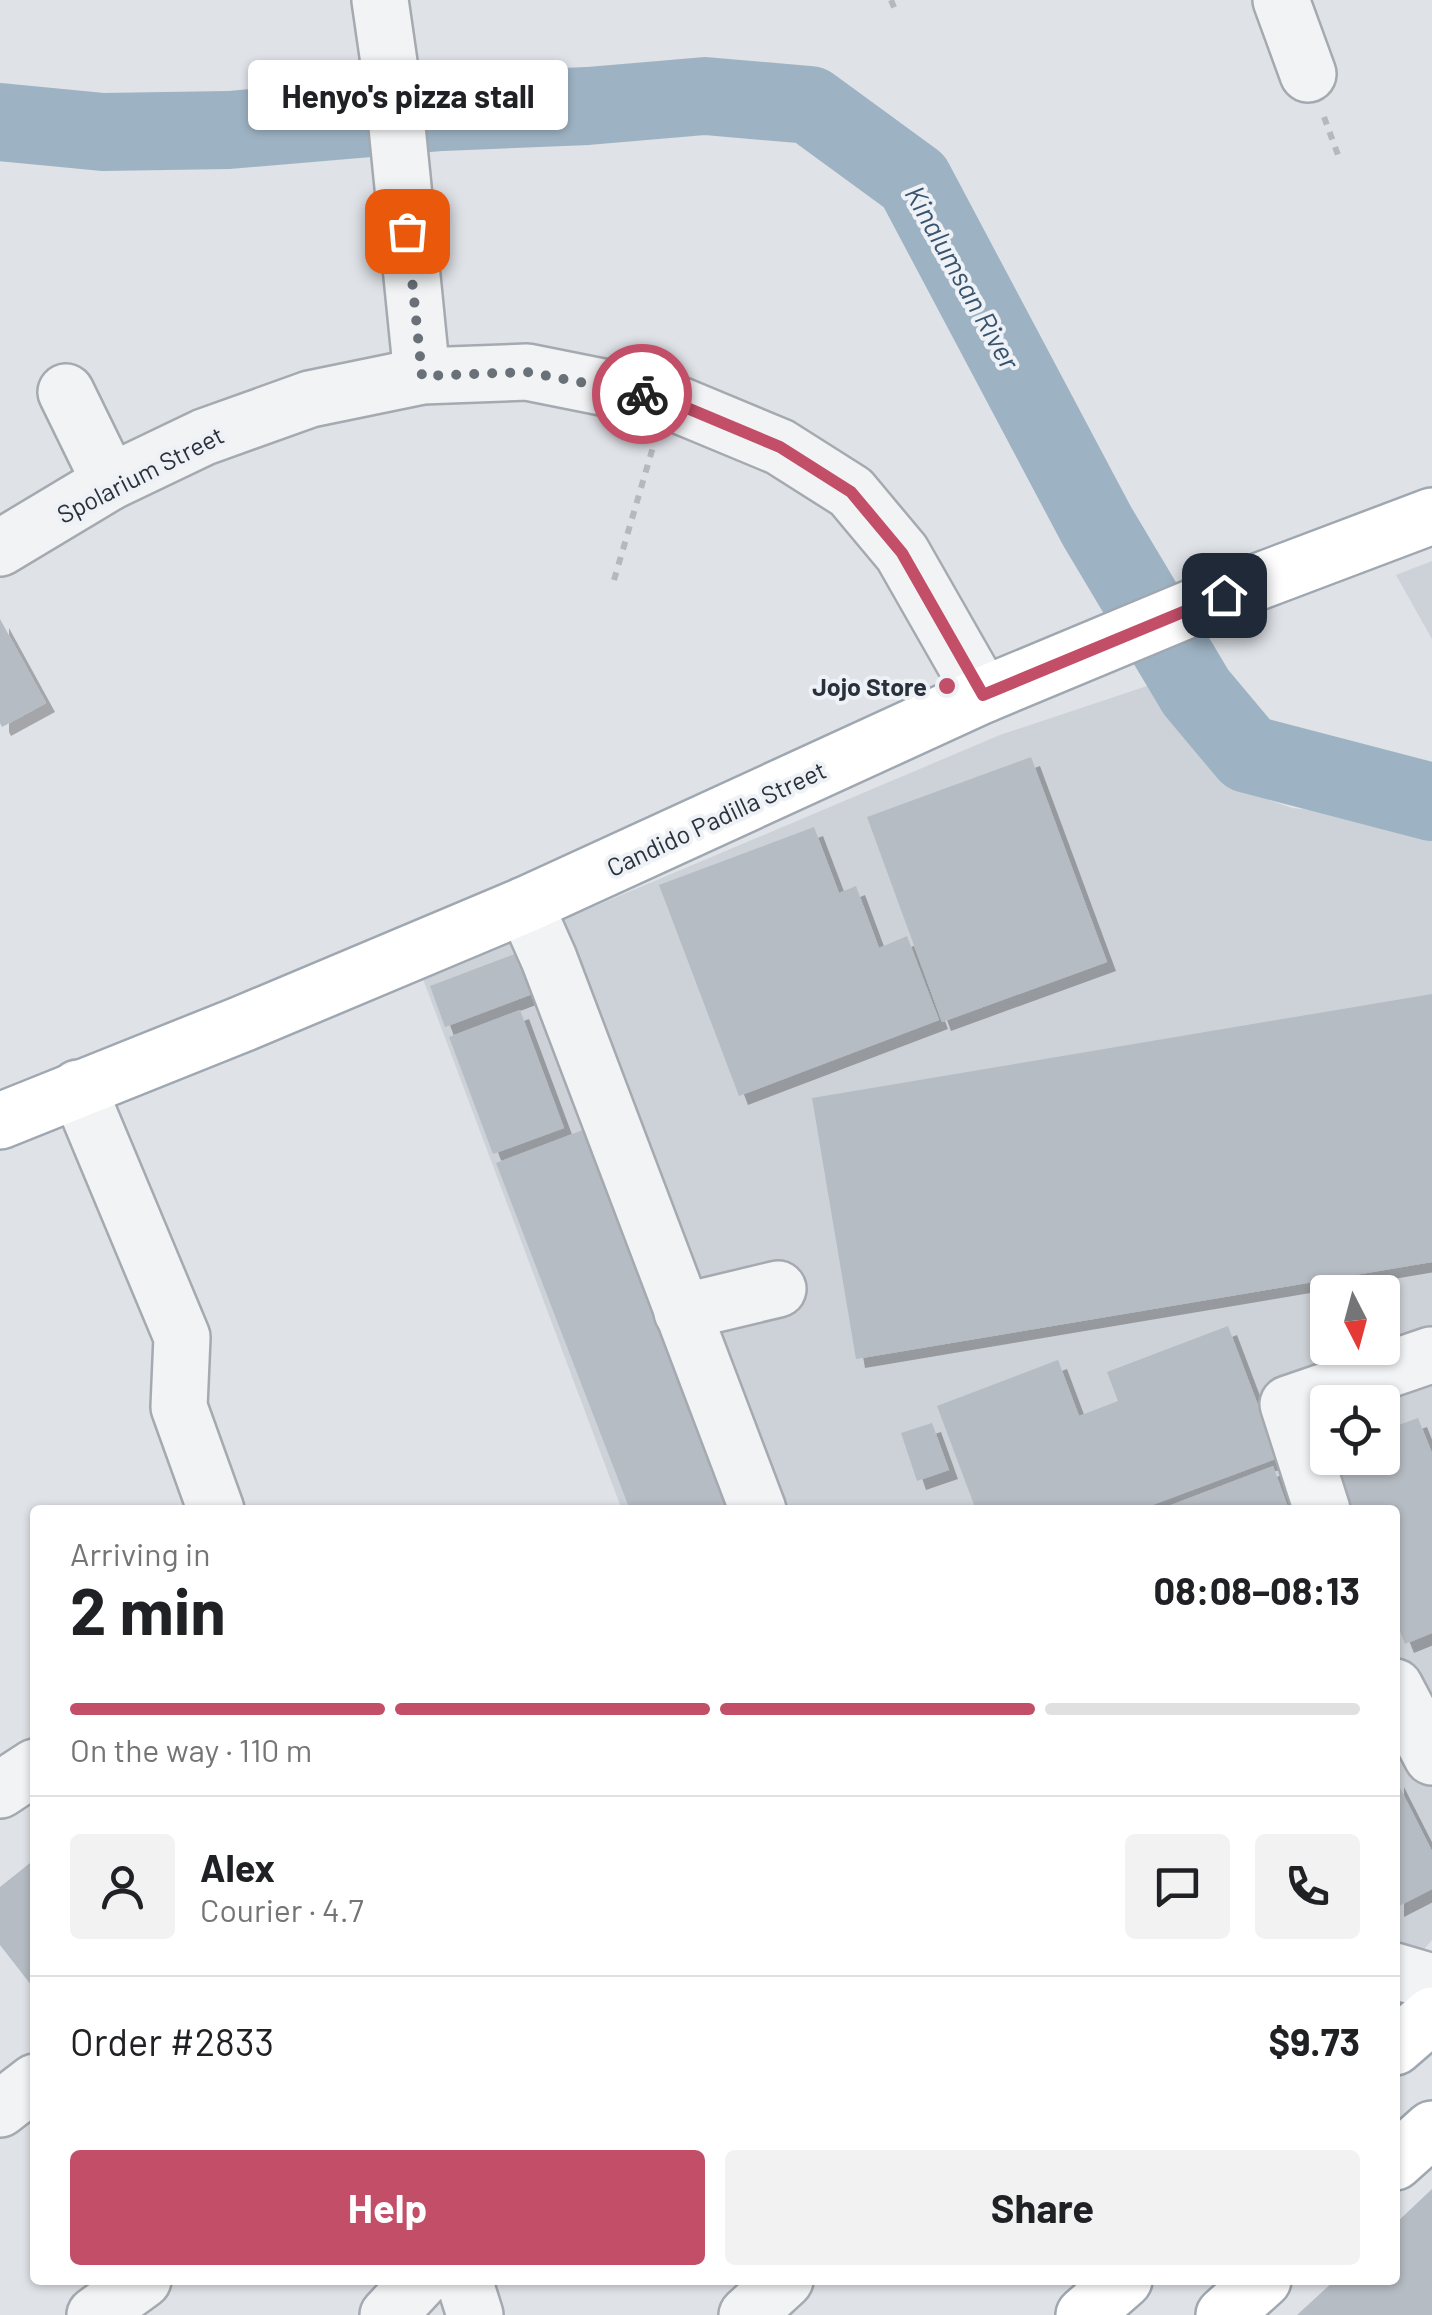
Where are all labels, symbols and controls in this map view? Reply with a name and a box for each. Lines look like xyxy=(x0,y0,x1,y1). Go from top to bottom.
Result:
callout: Henyo's pizza stall xyxy=(247,61,567,131)
text: Henyo's pizza stall xyxy=(281,76,535,114)
water label: Kinalumsan River xyxy=(899,179,1028,376)
pin xyxy=(365,189,450,274)
icon: bag xyxy=(380,204,435,259)
courier xyxy=(592,344,692,444)
icon: bike xyxy=(615,367,670,422)
street label: Spolarium Street xyxy=(52,419,228,529)
pin xyxy=(1182,553,1267,638)
icon: home xyxy=(1197,568,1252,623)
place label: Jojo Store xyxy=(812,671,927,701)
marker: Jojo Store xyxy=(936,675,958,697)
street label: Candido Padilla Street xyxy=(602,754,830,882)
north arrow xyxy=(1310,1275,1400,1365)
map controls xyxy=(1310,1275,1400,1475)
button: locate xyxy=(1310,1385,1400,1475)
text: Arriving in xyxy=(70,1534,210,1572)
text: 08:08–08:13 xyxy=(1154,1567,1360,1613)
text: 2 min xyxy=(70,1570,226,1648)
text: On the way · 110 m xyxy=(70,1730,312,1768)
button: person xyxy=(70,1834,175,1939)
button: chat xyxy=(1125,1834,1230,1939)
button: phone xyxy=(1255,1834,1360,1939)
text: Alex xyxy=(200,1844,275,1890)
text: Courier · 4.7 xyxy=(200,1890,364,1928)
text: Order #2833 xyxy=(70,2018,274,2064)
text: $9.73 xyxy=(1268,2018,1360,2064)
button: Help xyxy=(70,2150,705,2265)
button: Share xyxy=(725,2150,1360,2265)

